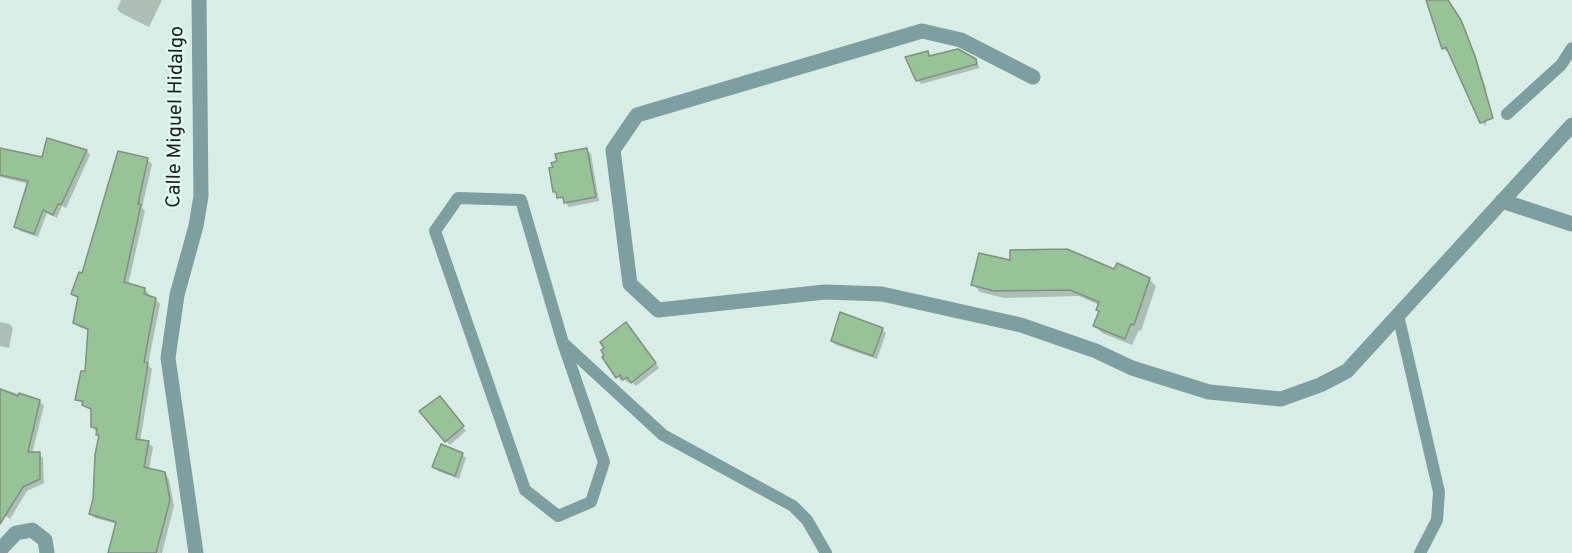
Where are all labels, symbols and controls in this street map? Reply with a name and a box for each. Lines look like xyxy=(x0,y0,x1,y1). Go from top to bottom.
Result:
street label: Calle Miguel Hidalgo xyxy=(163,26,191,208)

